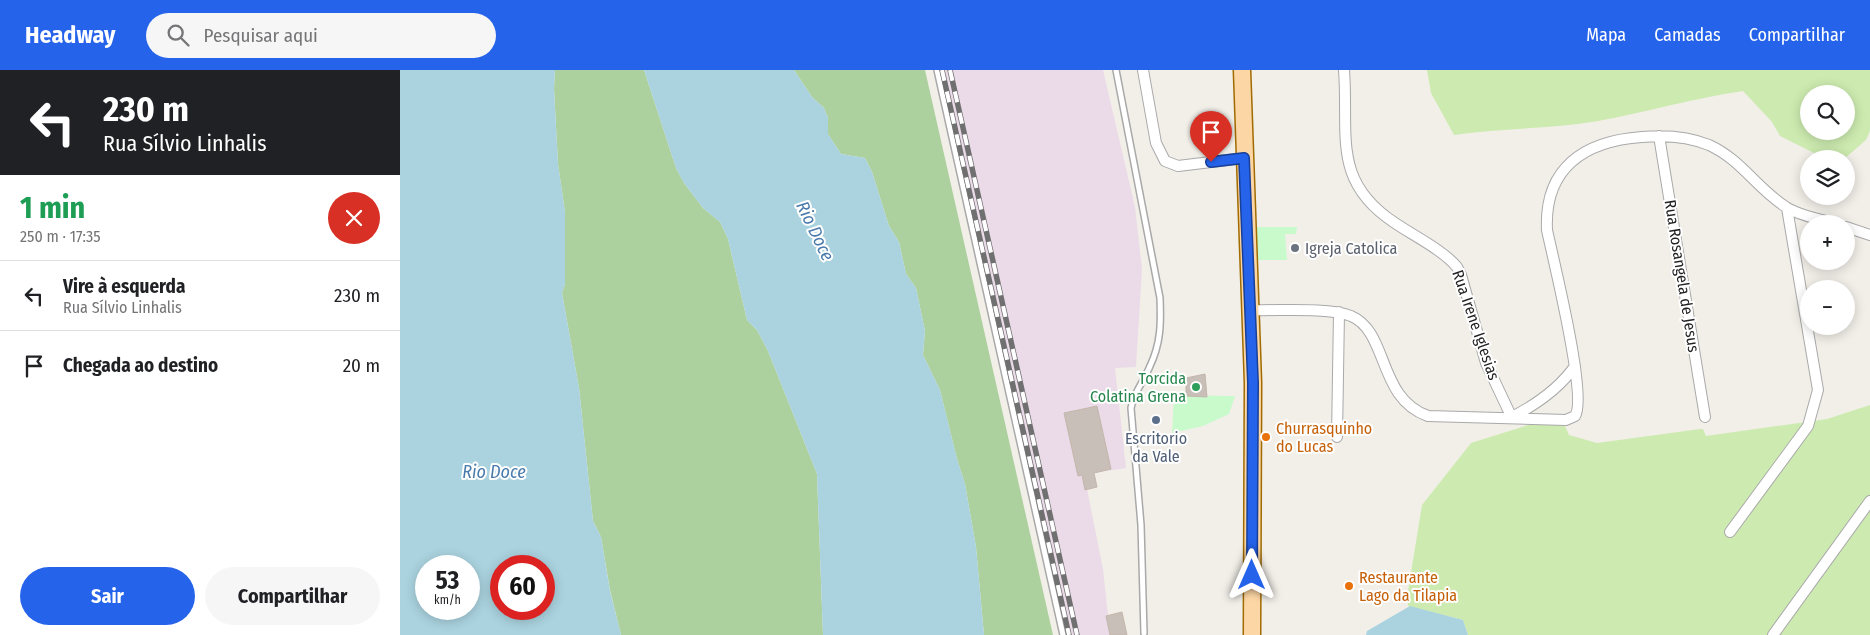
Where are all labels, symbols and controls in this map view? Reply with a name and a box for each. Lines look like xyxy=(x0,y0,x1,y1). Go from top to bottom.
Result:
search box xyxy=(146,13,496,58)
text: Headway xyxy=(25,21,116,49)
icon: search xyxy=(164,21,192,49)
text: Pesquisar aqui xyxy=(204,24,318,47)
text: Mapa xyxy=(1586,24,1626,46)
text: Camadas xyxy=(1654,24,1721,46)
text: Compartilhar xyxy=(1749,24,1845,46)
map controls xyxy=(1800,85,1855,335)
button: search xyxy=(1800,85,1855,140)
text: 230 m xyxy=(103,88,189,130)
icon: left xyxy=(20,90,85,155)
pin xyxy=(1190,111,1232,162)
icon: arrive xyxy=(1197,118,1225,146)
text: Rua Sílvio Linhalis xyxy=(103,130,267,157)
button: layers xyxy=(1800,150,1855,205)
text: 1 min xyxy=(20,190,85,226)
button: close xyxy=(328,192,380,244)
water label: Rio Doce xyxy=(791,198,839,265)
street label: Rua Rosangela de Jesus xyxy=(1661,198,1703,354)
button: + xyxy=(1800,215,1855,270)
text: 250 m · 17:35 xyxy=(20,227,101,246)
place label: Igreja Catolica xyxy=(1305,239,1398,258)
marker: Igreja Catolica xyxy=(1289,242,1301,254)
street label: Rua Irene Iglesias xyxy=(1448,267,1504,383)
text: Vire à esquerda xyxy=(63,275,185,298)
button: − xyxy=(1800,280,1855,335)
icon: left xyxy=(20,282,48,310)
text: 230 m xyxy=(334,284,380,307)
text: Rua Sílvio Linhalis xyxy=(63,298,182,317)
icon: arrive xyxy=(20,352,48,380)
text: Chegada ao destino xyxy=(63,354,218,377)
text: 20 m xyxy=(343,354,380,377)
place label: Torcida Colatina Grena xyxy=(1090,369,1186,406)
marker: Torcida Colatina Grena xyxy=(1190,381,1202,393)
marker: Escritorio da Vale xyxy=(1150,414,1162,426)
place label: Churrasquinho do Lucas xyxy=(1276,419,1372,456)
place label: Escritorio da Vale xyxy=(1125,429,1187,466)
marker: Churrasquinho do Lucas xyxy=(1260,431,1272,443)
water label: Rio Doce xyxy=(462,461,526,483)
position arrow xyxy=(1225,548,1277,600)
speed limit sign: 60 xyxy=(490,555,555,620)
text: 53 xyxy=(436,566,459,596)
button: Sair xyxy=(20,567,195,625)
button: Compartilhar xyxy=(205,567,380,625)
place label: Restaurante Lago da Tilapia xyxy=(1359,568,1457,605)
marker: Restaurante Lago da Tilapia xyxy=(1343,580,1355,592)
text: km/h xyxy=(434,593,461,607)

